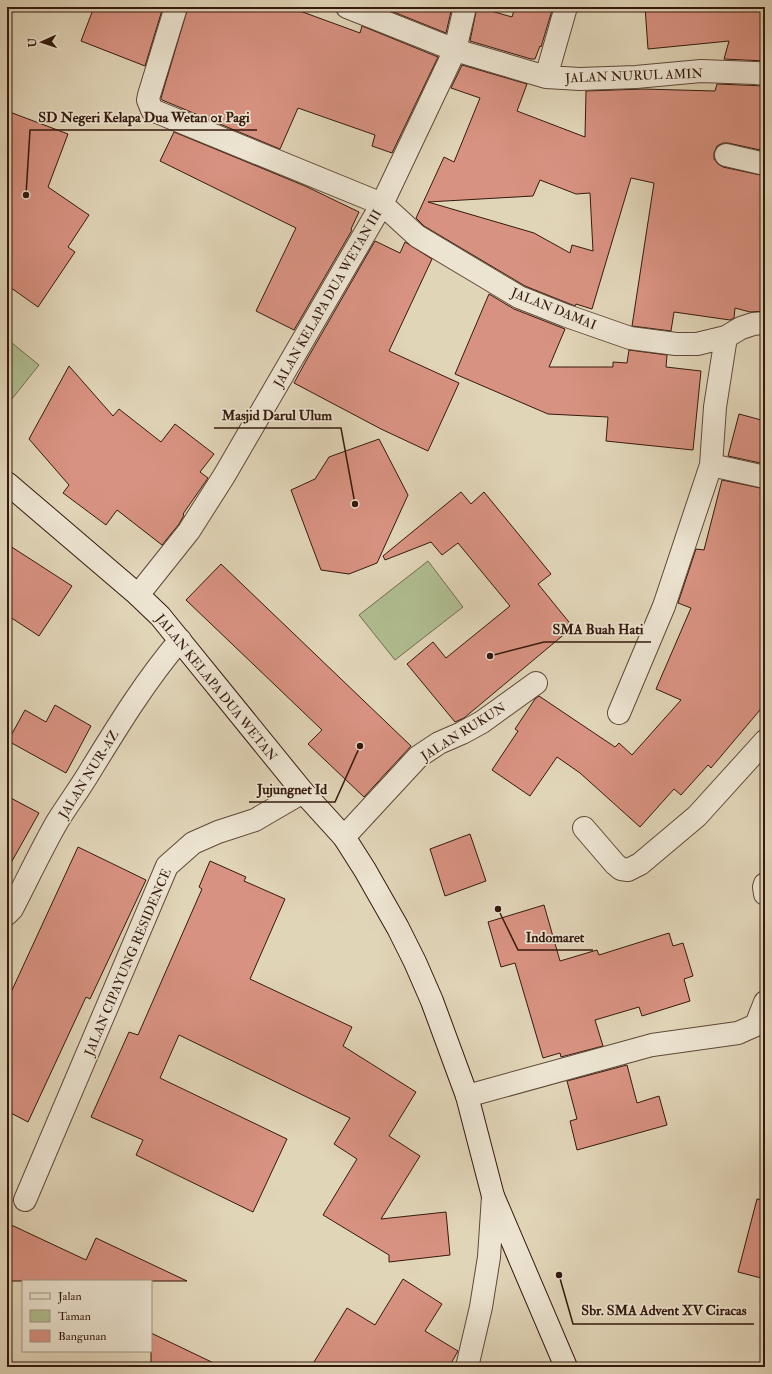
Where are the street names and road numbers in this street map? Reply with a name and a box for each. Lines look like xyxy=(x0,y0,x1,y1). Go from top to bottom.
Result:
street label: JALAN NURUL AMIN xyxy=(564,66,704,86)
street label: JALAN KELAPA DUA WETAN III xyxy=(270,207,385,391)
street label: JALAN DAMAI xyxy=(508,284,599,333)
street label: JALAN KELAPA DUA WETAN xyxy=(151,610,281,764)
street label: JALAN RUKUN xyxy=(417,699,509,765)
street label: JALAN NUR-AZ xyxy=(55,727,123,823)
street label: JALAN CIPAYUNG RESIDENCE xyxy=(81,866,175,1059)

